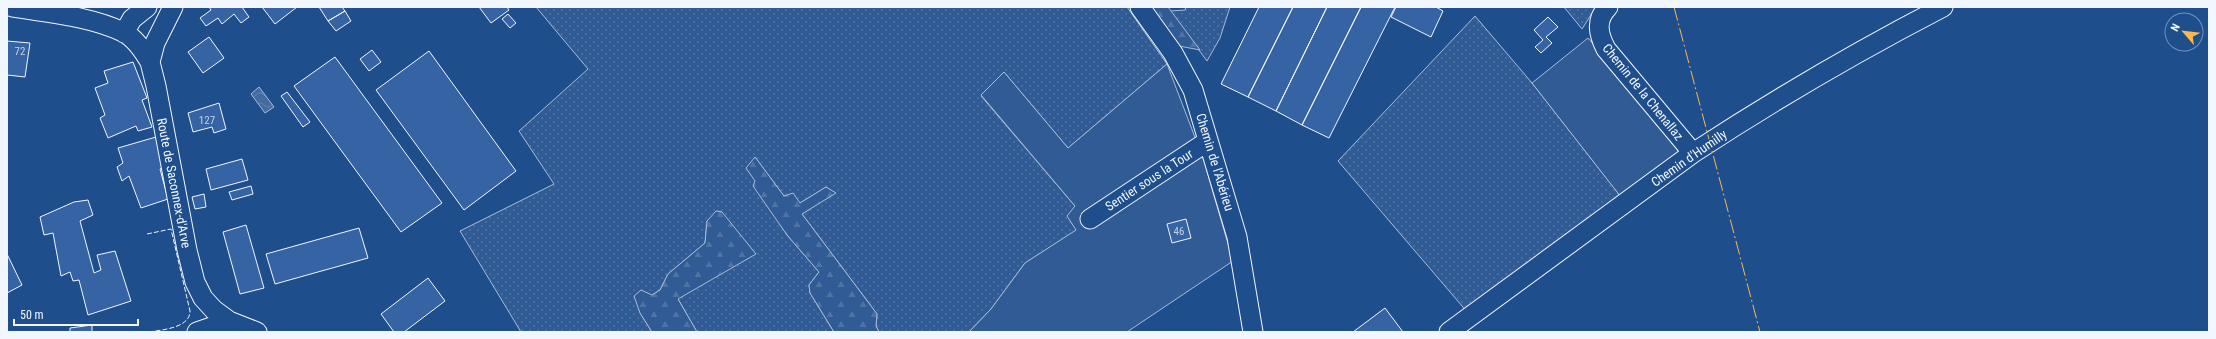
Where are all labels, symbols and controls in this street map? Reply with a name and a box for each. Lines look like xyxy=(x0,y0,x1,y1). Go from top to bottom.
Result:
north arrow xyxy=(2164,12,2204,52)
text: N xyxy=(2168,21,2183,34)
street label: Chemin de la Chenallaz xyxy=(1600,41,1687,143)
house number: 72 xyxy=(15,45,25,58)
street label: Chemin de l'Abérieu xyxy=(1193,111,1237,213)
house number: 127 xyxy=(199,114,215,127)
street label: Route de Saconnex-d'Arve xyxy=(154,117,194,249)
street label: Chemin d'Humilly xyxy=(1648,126,1730,190)
street label: Sentier sous la Tour xyxy=(1102,146,1196,214)
house number: 46 xyxy=(1174,225,1184,238)
scale bar xyxy=(14,301,138,327)
text: 50 m xyxy=(20,308,44,322)

